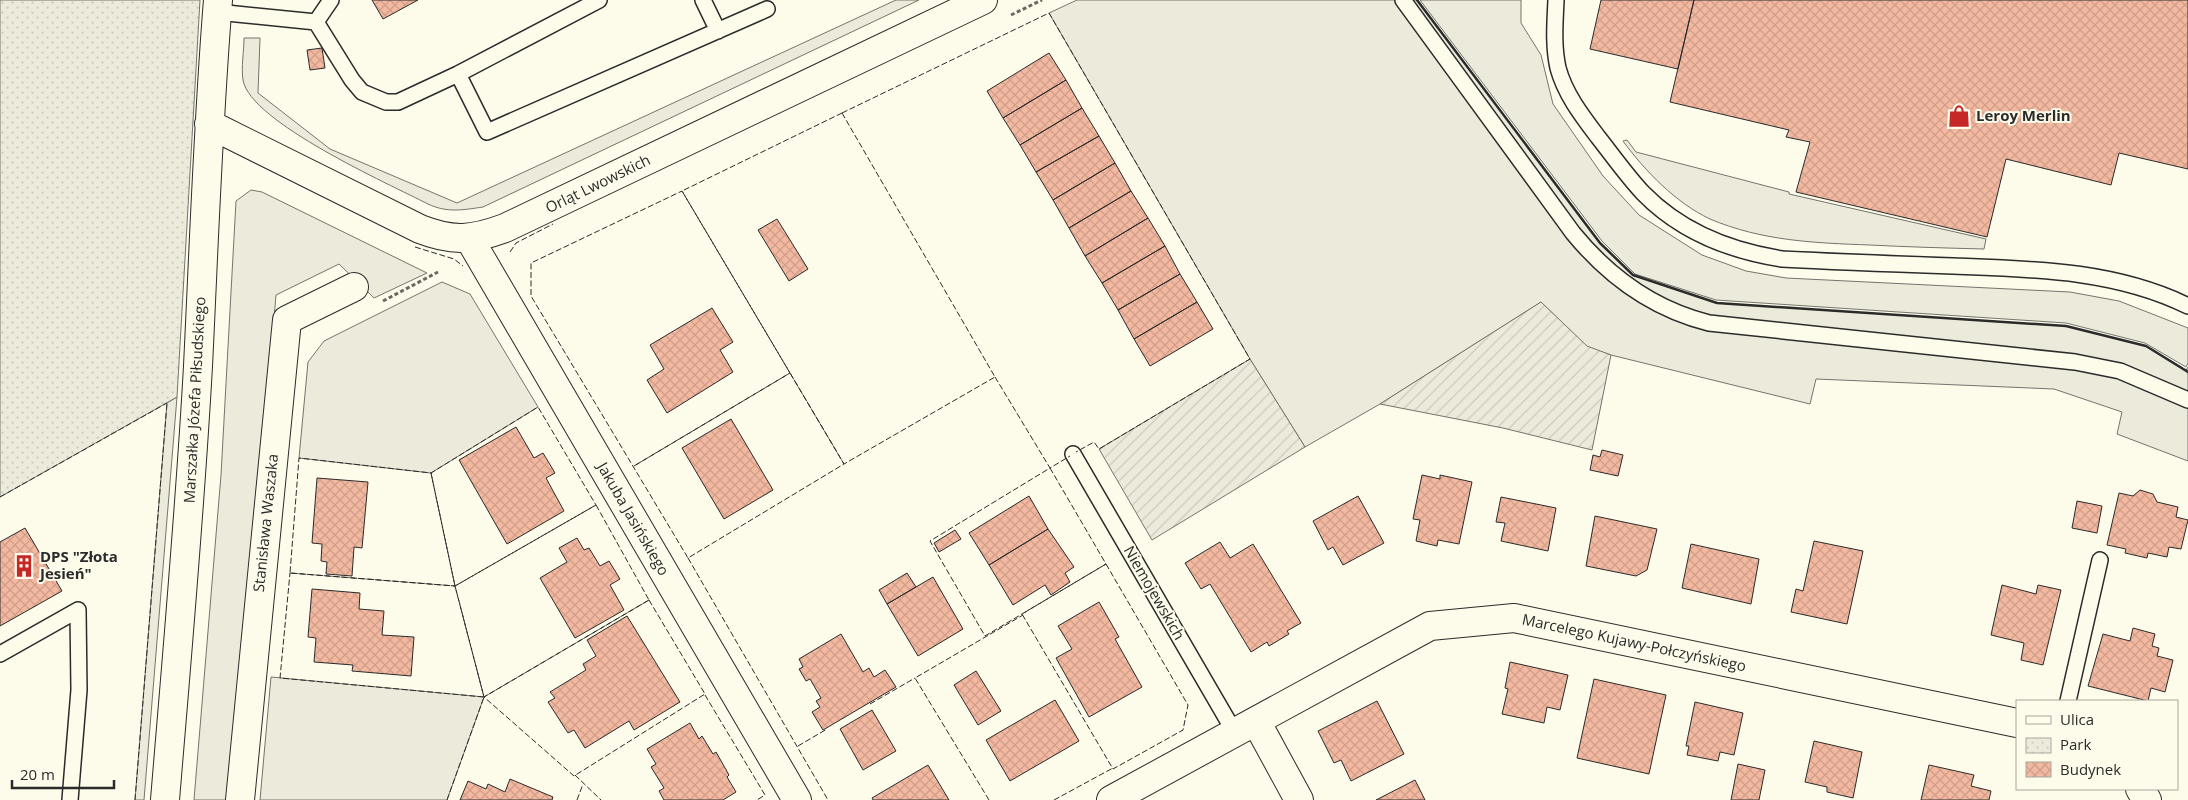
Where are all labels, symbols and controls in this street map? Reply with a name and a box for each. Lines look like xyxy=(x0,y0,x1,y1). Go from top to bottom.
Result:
shop icon: Leroy Merlin xyxy=(1946,103,1972,129)
place label: Leroy Merlin xyxy=(1976,105,2071,125)
street label: Orląt Lwowskich xyxy=(542,149,653,217)
street label: Marszałka Józefa Piłsudskiego xyxy=(179,296,209,504)
street label: Stanisława Waszaka xyxy=(248,453,282,593)
street label: Jakuba Jasińskiego xyxy=(592,456,674,579)
street label: Niemojewskich xyxy=(1120,542,1190,643)
place label: DPS "Złota Jesień" xyxy=(38,546,118,583)
building icon: DPS "Złota Jesień" xyxy=(11,553,37,579)
street label: Marcelego Kujawy-Połczyńskiego xyxy=(1520,608,1748,676)
legend xyxy=(2016,700,2178,790)
text: Ulica xyxy=(2060,709,2094,729)
text: Park xyxy=(2060,734,2091,754)
scale bar xyxy=(12,758,115,790)
text: Budynek xyxy=(2060,759,2121,779)
text: 20 m xyxy=(20,764,55,784)

